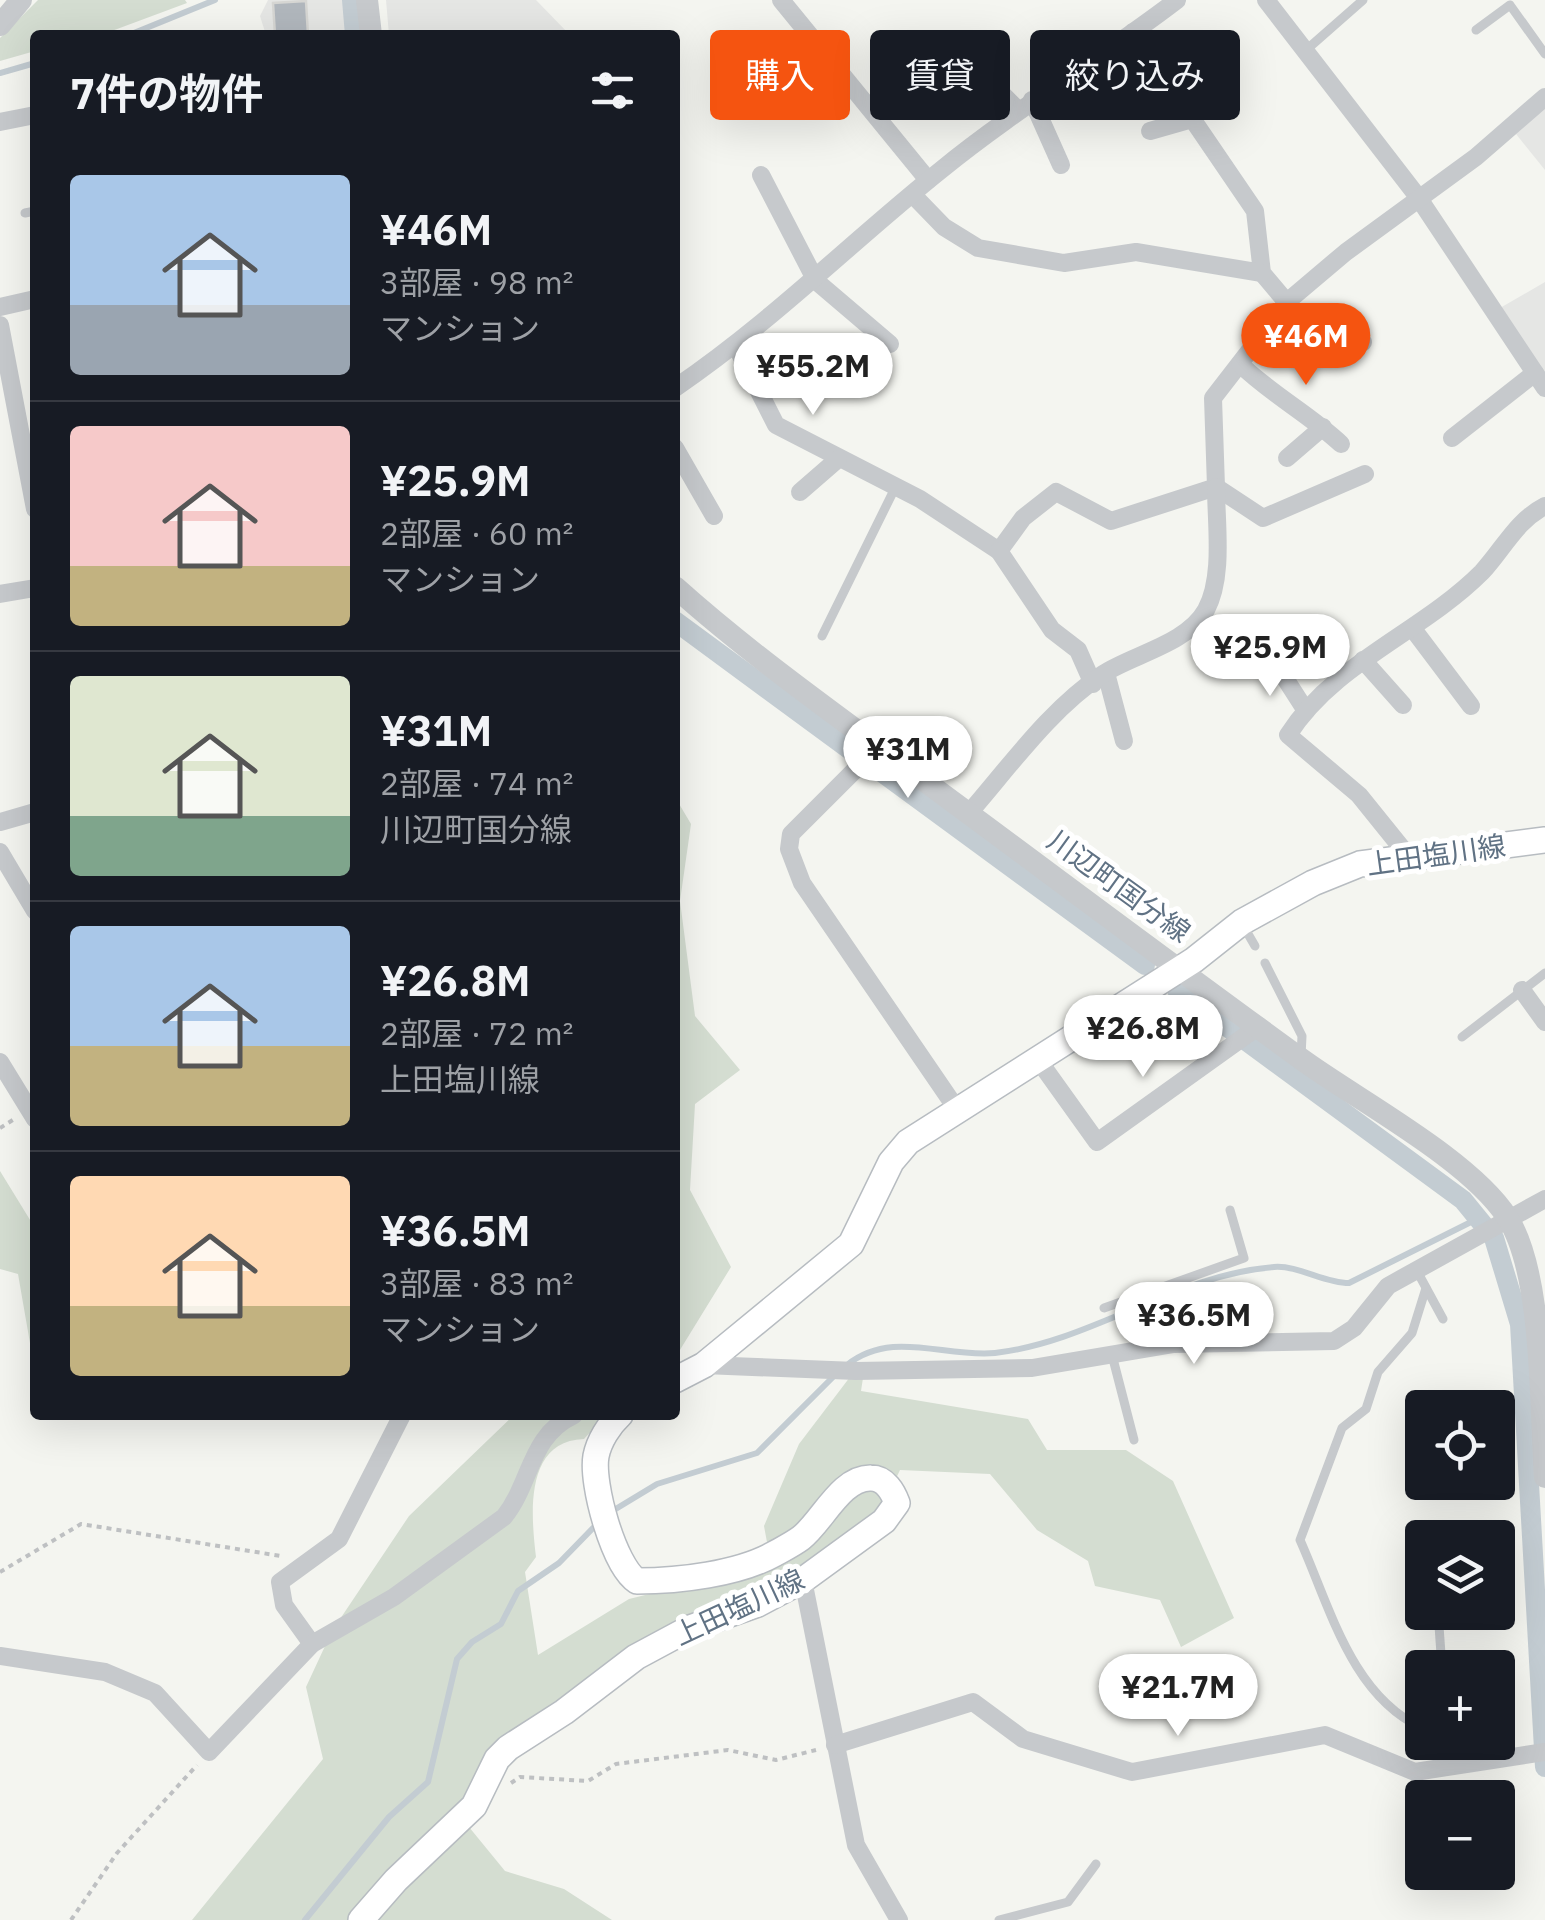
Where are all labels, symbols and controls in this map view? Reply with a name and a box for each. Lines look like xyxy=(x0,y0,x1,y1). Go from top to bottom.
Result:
chip: 購入 xyxy=(710,30,850,120)
chip: 賃貸 xyxy=(870,30,1010,120)
chip: 絞り込み xyxy=(1030,30,1240,120)
icon: filters xyxy=(585,63,640,118)
text: 7件の物件 xyxy=(70,66,263,121)
text: ¥46M xyxy=(380,202,492,257)
icon: home xyxy=(150,215,270,335)
text: 3部屋 · 98 m² xyxy=(380,261,574,303)
pin: ¥46M xyxy=(1247,303,1365,388)
text: マンション xyxy=(380,307,540,349)
text: ¥46M xyxy=(1263,314,1349,356)
pin: ¥55.2M xyxy=(732,333,894,418)
text: ¥55.2M xyxy=(756,344,870,386)
text: ¥25.9M xyxy=(380,453,530,508)
icon: home xyxy=(150,466,270,586)
text: 2部屋 · 60 m² xyxy=(380,512,574,554)
text: マンション xyxy=(380,558,540,600)
pin: ¥25.9M xyxy=(1189,614,1351,699)
text: ¥25.9M xyxy=(1213,625,1327,667)
text: ¥31M xyxy=(380,703,492,758)
icon: home xyxy=(150,716,270,836)
pin: ¥31M xyxy=(849,716,967,801)
text: ¥31M xyxy=(865,727,951,769)
text: 2部屋 · 74 m² xyxy=(380,762,574,804)
text: 川辺町国分線 xyxy=(380,808,572,850)
street label: 川辺町国分線 xyxy=(1040,821,1198,950)
street label: 上田塩川線 xyxy=(1364,826,1508,883)
text: ¥26.8M xyxy=(380,953,530,1008)
icon: home xyxy=(150,966,270,1086)
pin: ¥26.8M xyxy=(1062,995,1224,1080)
text: ¥26.8M xyxy=(1086,1006,1200,1048)
text: 2部屋 · 72 m² xyxy=(380,1012,574,1054)
text: 上田塩川線 xyxy=(380,1058,540,1100)
text: ¥36.5M xyxy=(380,1203,530,1258)
icon: home xyxy=(150,1216,270,1336)
text: 3部屋 · 83 m² xyxy=(380,1262,574,1304)
pin: ¥36.5M xyxy=(1113,1282,1275,1367)
text: ¥36.5M xyxy=(1137,1293,1251,1335)
text: マンション xyxy=(380,1308,540,1350)
map controls xyxy=(1405,1390,1515,1890)
button: locate xyxy=(1405,1390,1515,1500)
button: layers xyxy=(1405,1520,1515,1630)
street label: 上田塩川線 xyxy=(668,1560,810,1653)
button: + xyxy=(1405,1650,1515,1760)
pin: ¥21.7M xyxy=(1097,1654,1259,1739)
text: ¥21.7M xyxy=(1121,1665,1235,1707)
button: − xyxy=(1405,1780,1515,1890)

